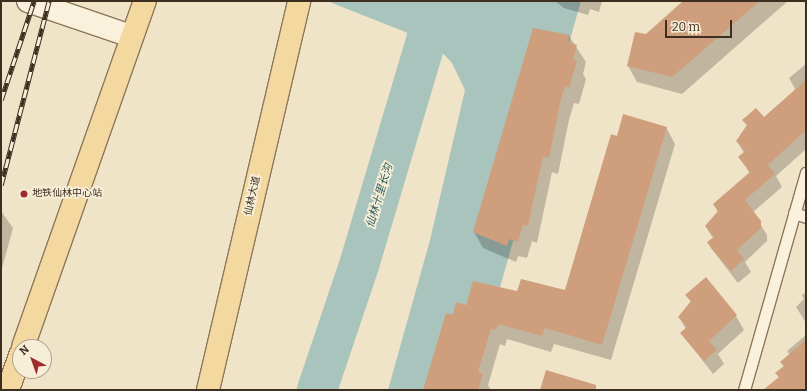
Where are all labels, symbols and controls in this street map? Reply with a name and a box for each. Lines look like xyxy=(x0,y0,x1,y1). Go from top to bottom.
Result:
scale bar xyxy=(667,12,734,38)
text: 20 m xyxy=(672,20,700,34)
water label: 仙林十里长沟 xyxy=(364,163,396,229)
street label: 仙林大道 xyxy=(243,175,263,217)
place label: 地铁仙林中心站 xyxy=(32,188,102,200)
marker: 地铁仙林中心站 xyxy=(19,189,29,199)
north arrow xyxy=(12,339,52,379)
text: N xyxy=(17,343,32,358)

